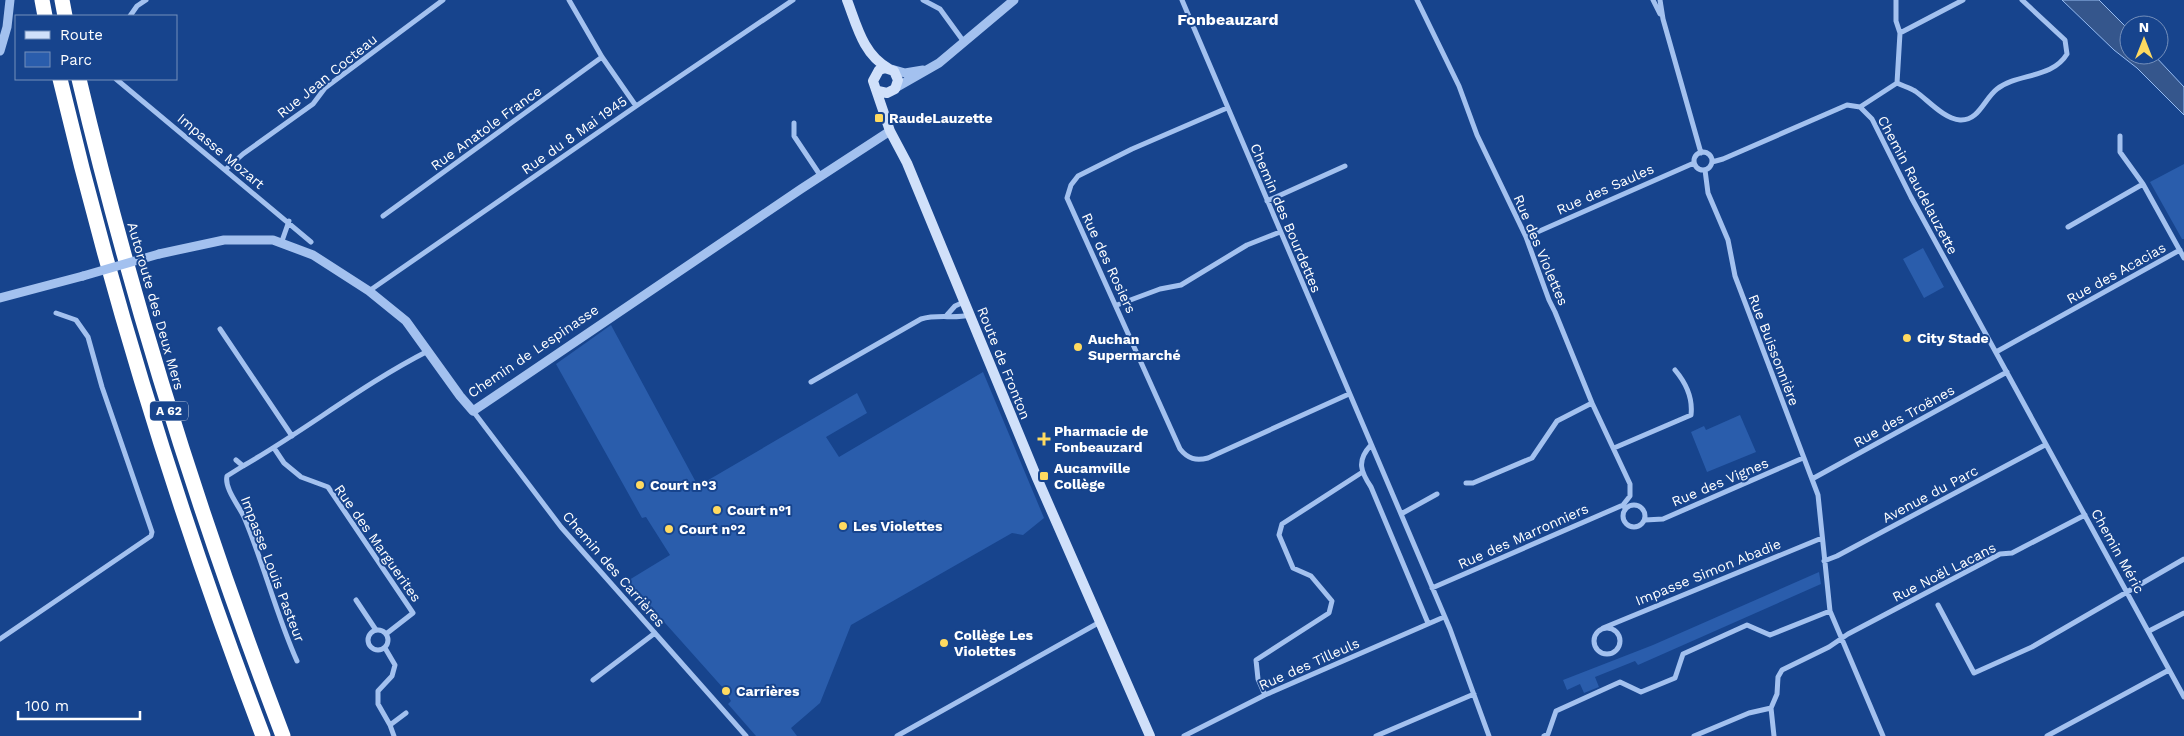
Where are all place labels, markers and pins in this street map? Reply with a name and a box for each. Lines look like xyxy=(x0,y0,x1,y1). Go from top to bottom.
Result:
place label: RaudeLauzette xyxy=(889,110,993,126)
marker: RaudeLauzette xyxy=(873,112,885,124)
place label: City Stade xyxy=(1917,330,1989,346)
place label: Auchan Supermarché xyxy=(1088,331,1181,363)
marker: City Stade xyxy=(1901,332,1913,344)
marker: Auchan Supermarché xyxy=(1072,341,1084,353)
place label: Pharmacie de Fonbeauzard xyxy=(1054,423,1148,455)
marker: Pharmacie de Fonbeauzard xyxy=(1038,433,1050,445)
place label: Aucamville Collège xyxy=(1054,460,1130,492)
marker: Aucamville Collège xyxy=(1038,470,1050,482)
place label: Court n°3 xyxy=(650,477,716,493)
marker: Court n°3 xyxy=(634,479,646,491)
place label: Court n°1 xyxy=(727,502,791,518)
marker: Court n°1 xyxy=(711,504,723,516)
place label: Les Violettes xyxy=(853,518,943,534)
marker: Les Violettes xyxy=(837,520,849,532)
place label: Court n°2 xyxy=(679,521,746,537)
marker: Court n°2 xyxy=(663,523,675,535)
place label: Collège Les Violettes xyxy=(954,627,1034,659)
marker: Collège Les Violettes xyxy=(938,637,950,649)
place label: Carrières xyxy=(736,683,800,699)
marker: Carrières xyxy=(720,685,732,697)

